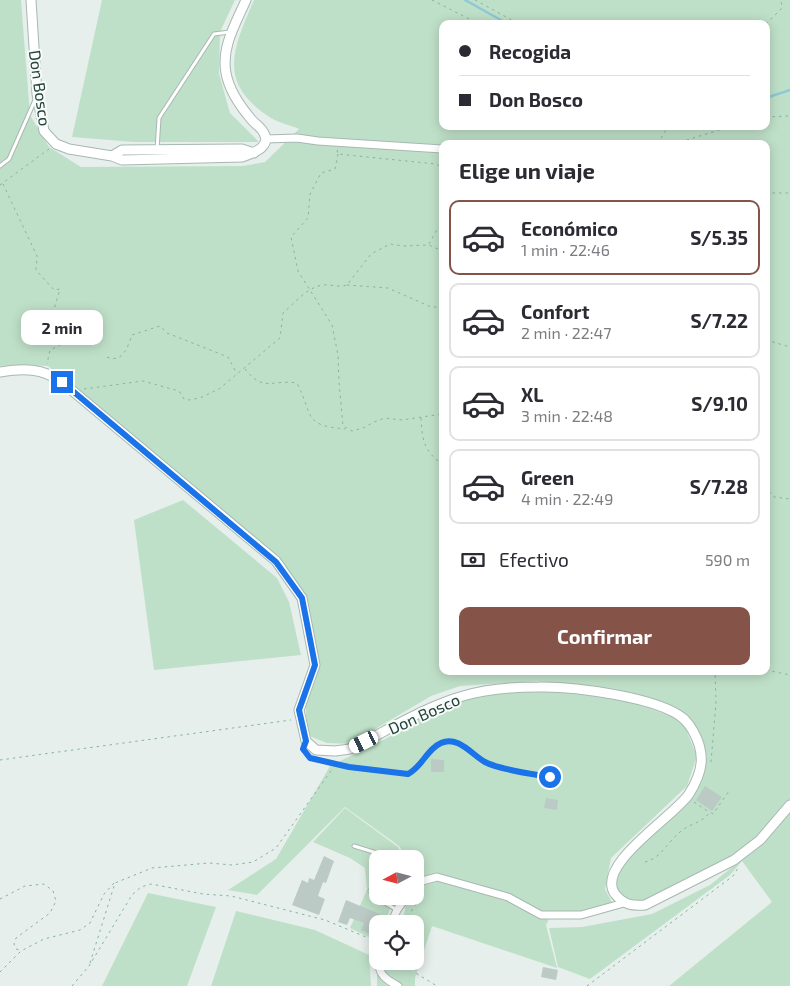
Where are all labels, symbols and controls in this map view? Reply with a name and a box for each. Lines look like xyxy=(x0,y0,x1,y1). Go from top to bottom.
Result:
text: Recogida xyxy=(489,40,571,63)
street label: Don Bosco xyxy=(26,49,55,127)
text: Don Bosco xyxy=(489,88,583,111)
text: Elige un viaje xyxy=(459,157,595,183)
icon: car xyxy=(461,215,506,260)
text: Económico xyxy=(521,217,618,240)
text: S/5.35 xyxy=(690,226,748,249)
text: 1 min · 22:46 xyxy=(521,240,610,259)
icon: car xyxy=(461,298,506,343)
text: Confort xyxy=(521,300,589,323)
text: S/7.22 xyxy=(691,309,748,332)
callout: 2 min xyxy=(21,310,103,344)
text: 2 min xyxy=(42,318,82,337)
text: 2 min · 22:47 xyxy=(521,323,612,342)
route end xyxy=(51,371,73,393)
icon: car xyxy=(461,381,506,426)
text: XL xyxy=(521,383,543,406)
text: S/9.10 xyxy=(691,392,748,415)
text: 3 min · 22:48 xyxy=(521,406,613,425)
icon: car xyxy=(461,464,506,509)
text: Green xyxy=(521,466,574,489)
text: S/7.28 xyxy=(690,475,748,498)
text: 4 min · 22:49 xyxy=(521,489,613,508)
icon: cash xyxy=(459,546,487,574)
text: Efectivo xyxy=(499,548,569,571)
text: 590 m xyxy=(705,550,750,569)
button: Confirmar xyxy=(459,607,750,665)
street label: Don Bosco xyxy=(385,689,463,738)
car xyxy=(347,729,380,755)
route start xyxy=(539,766,561,788)
north arrow xyxy=(369,850,424,905)
map controls xyxy=(369,850,424,970)
button: locate xyxy=(369,915,424,970)

